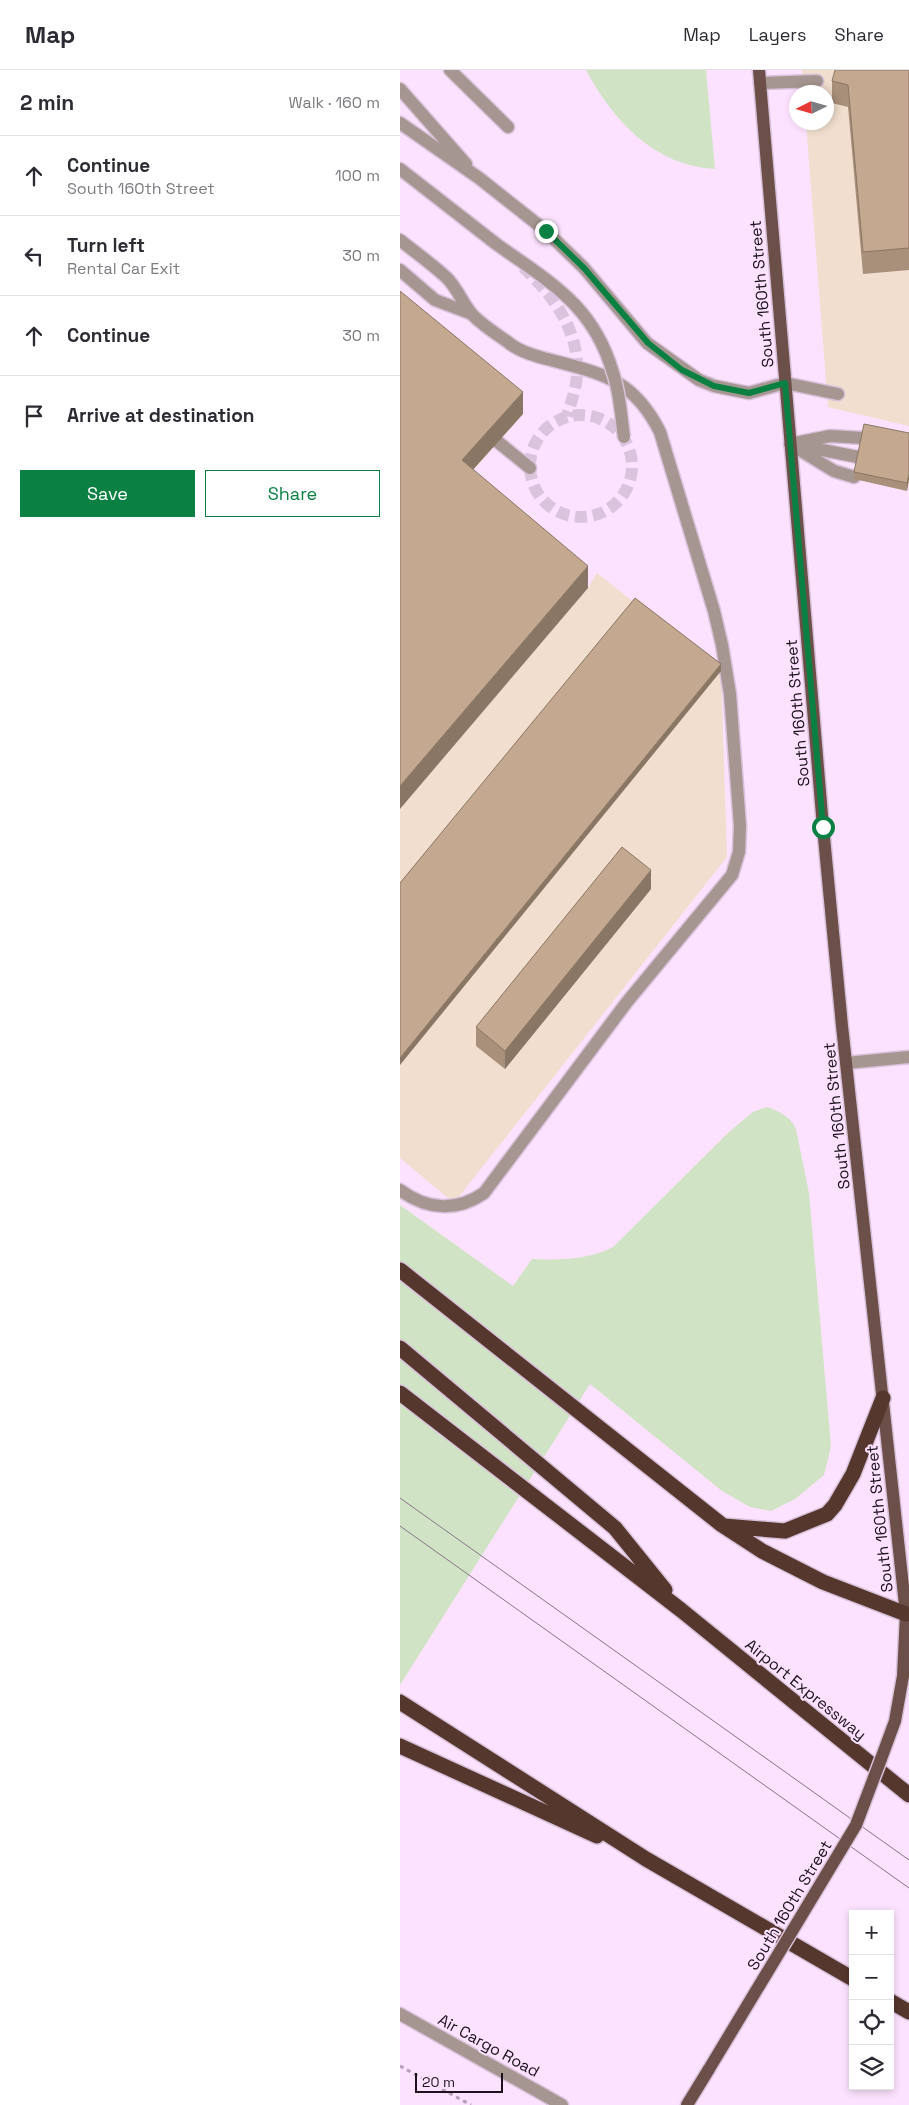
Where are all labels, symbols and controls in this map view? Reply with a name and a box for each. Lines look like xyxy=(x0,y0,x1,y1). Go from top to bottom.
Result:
text: Map xyxy=(25,19,75,50)
text: Map xyxy=(683,23,721,46)
text: Layers xyxy=(749,23,806,46)
text: Share xyxy=(834,23,884,46)
north arrow xyxy=(789,85,834,130)
text: 2 min xyxy=(20,89,74,116)
text: Walk · 160 m xyxy=(289,92,380,113)
text: Continue xyxy=(67,153,150,178)
icon: ahead xyxy=(20,162,48,190)
text: 100 m xyxy=(335,165,380,186)
text: South 160th Street xyxy=(67,178,215,199)
street label: South 160th Street xyxy=(745,219,778,368)
route end xyxy=(535,220,558,243)
text: Turn left xyxy=(67,233,145,258)
icon: left xyxy=(20,242,48,270)
text: 30 m xyxy=(342,245,380,266)
text: Rental Car Exit xyxy=(67,258,180,279)
icon: ahead xyxy=(20,322,48,350)
text: Continue xyxy=(67,323,150,348)
text: 30 m xyxy=(342,325,380,346)
icon: arrive xyxy=(20,402,48,430)
text: Arrive at destination xyxy=(67,403,255,428)
button: Save xyxy=(20,470,195,517)
button: Share xyxy=(205,470,380,517)
street label: South 160th Street xyxy=(781,638,814,787)
route start xyxy=(812,816,835,839)
street label: South 160th Street xyxy=(818,1041,855,1190)
street label: South 160th Street xyxy=(861,1444,898,1593)
street label: Airport Expressway xyxy=(741,1634,871,1745)
street label: South 160th Street xyxy=(742,1837,836,1974)
map controls xyxy=(849,1910,894,2090)
button: + xyxy=(849,1910,894,1955)
button: − xyxy=(849,1955,894,2000)
button: locate xyxy=(849,2000,894,2045)
street label: Air Cargo Road xyxy=(434,2009,543,2082)
button: layers xyxy=(849,2045,894,2090)
scale bar xyxy=(415,2070,502,2093)
text: 20 m xyxy=(422,2073,455,2091)

